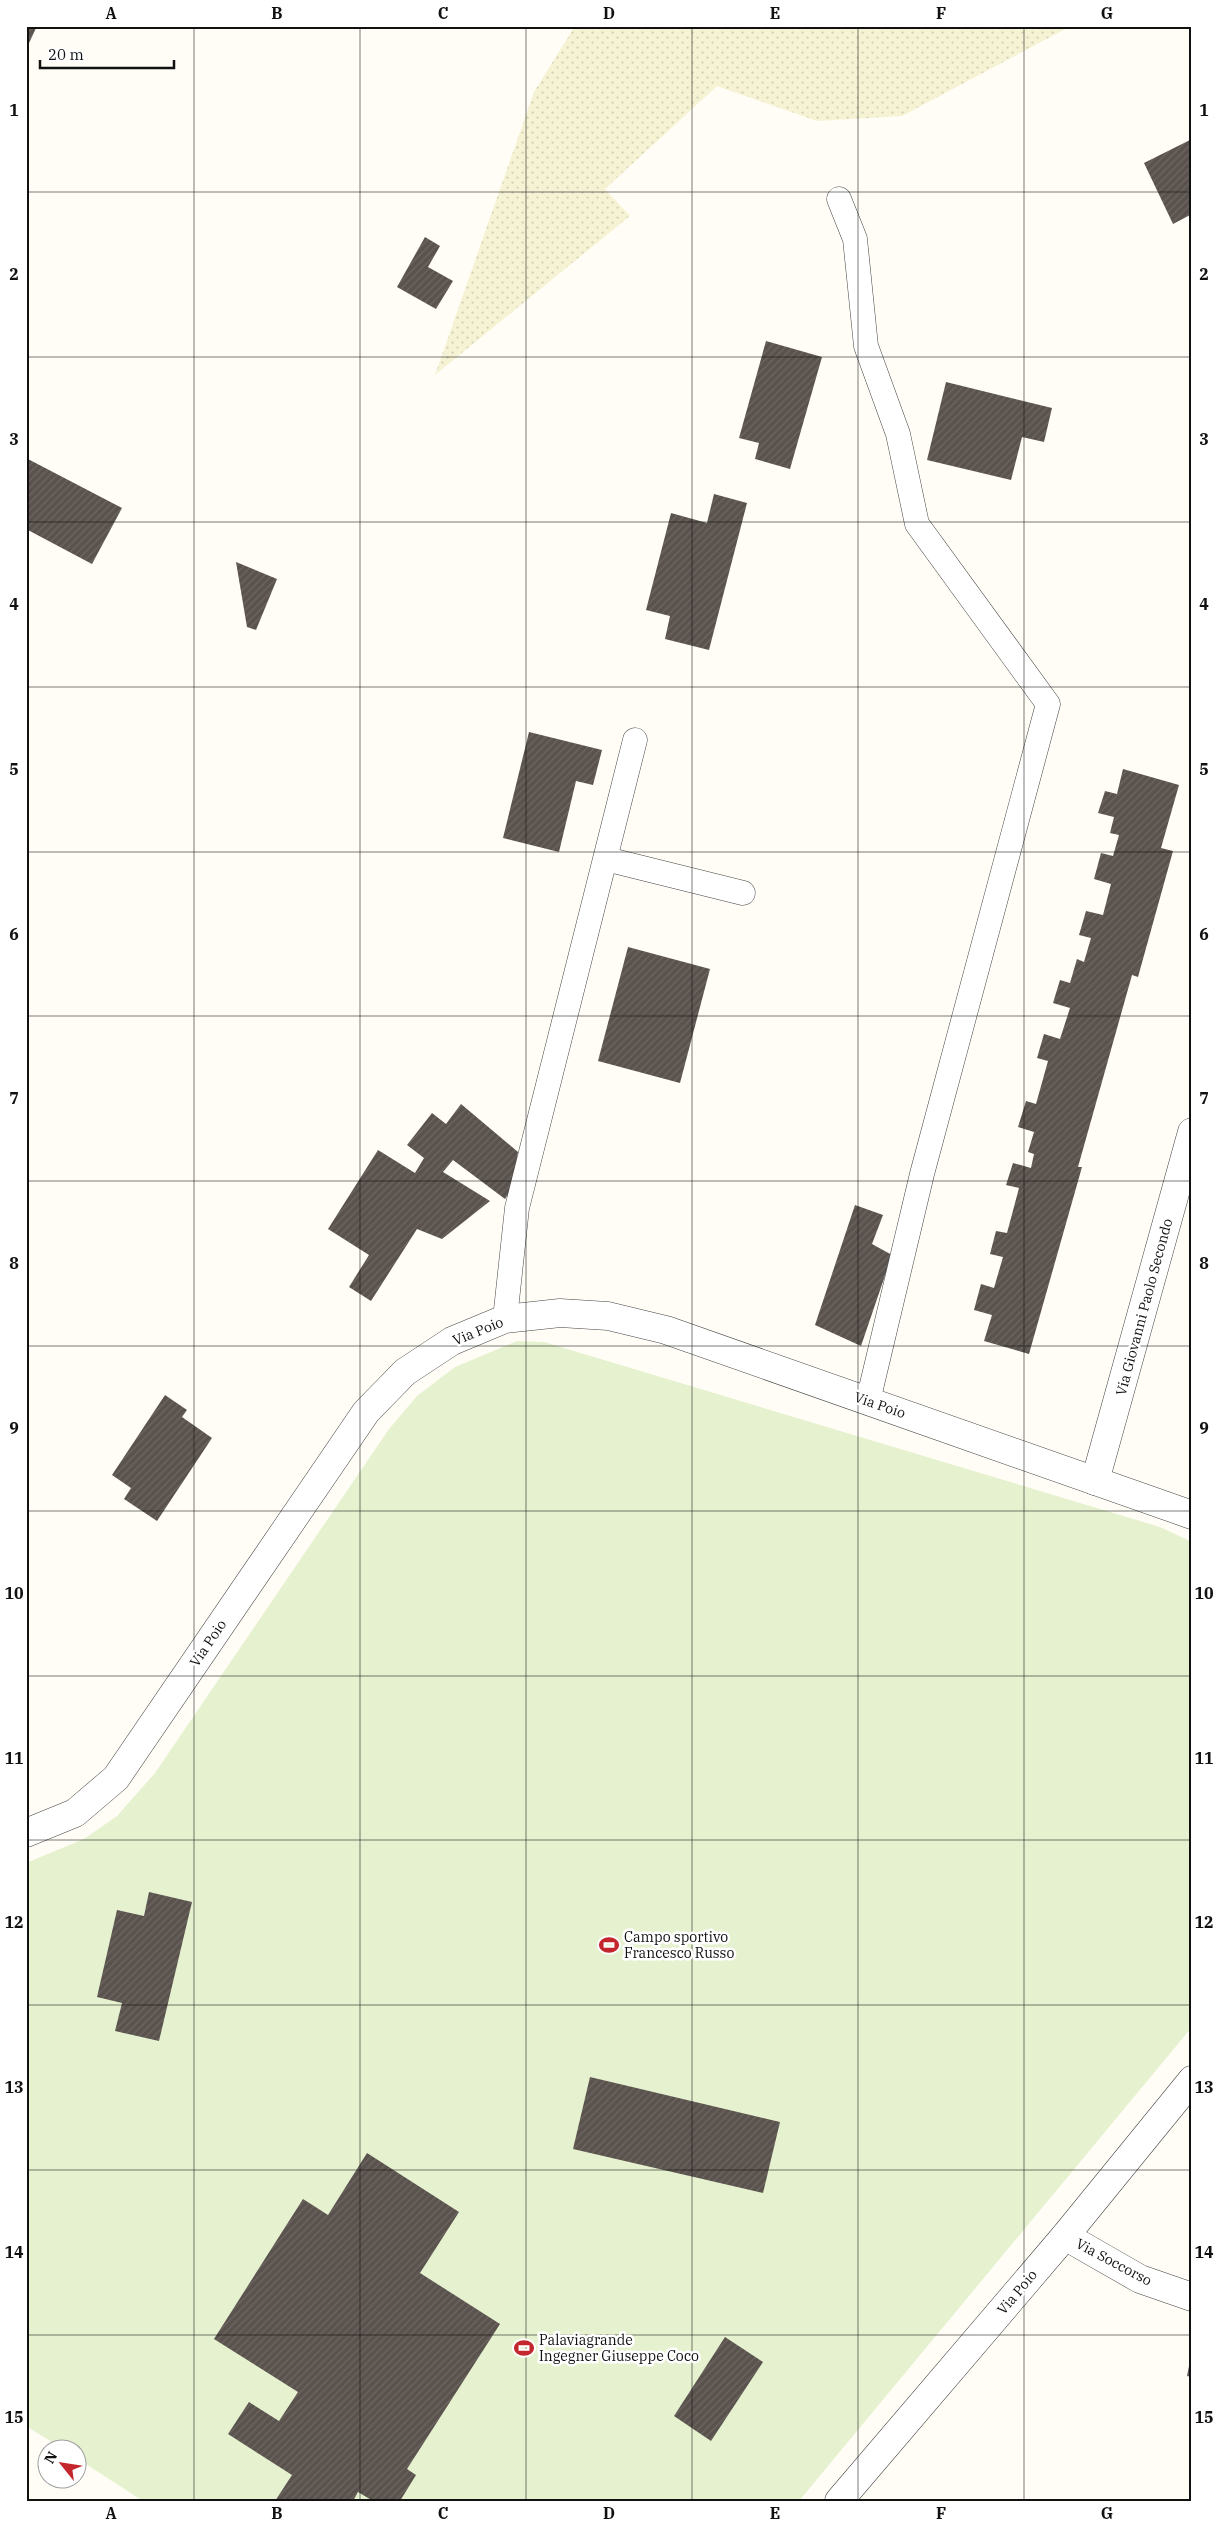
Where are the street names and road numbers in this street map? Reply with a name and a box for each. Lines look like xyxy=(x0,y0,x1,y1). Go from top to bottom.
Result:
street label: Via Giovanni Paolo Secondo xyxy=(1112,1216,1176,1398)
street label: Via Poio xyxy=(450,1313,506,1349)
street label: Via Poio xyxy=(852,1388,908,1422)
street label: Via Poio xyxy=(186,1616,230,1670)
street label: Via Soccorso xyxy=(1073,2234,1155,2290)
street label: Via Poio xyxy=(993,2266,1041,2318)

